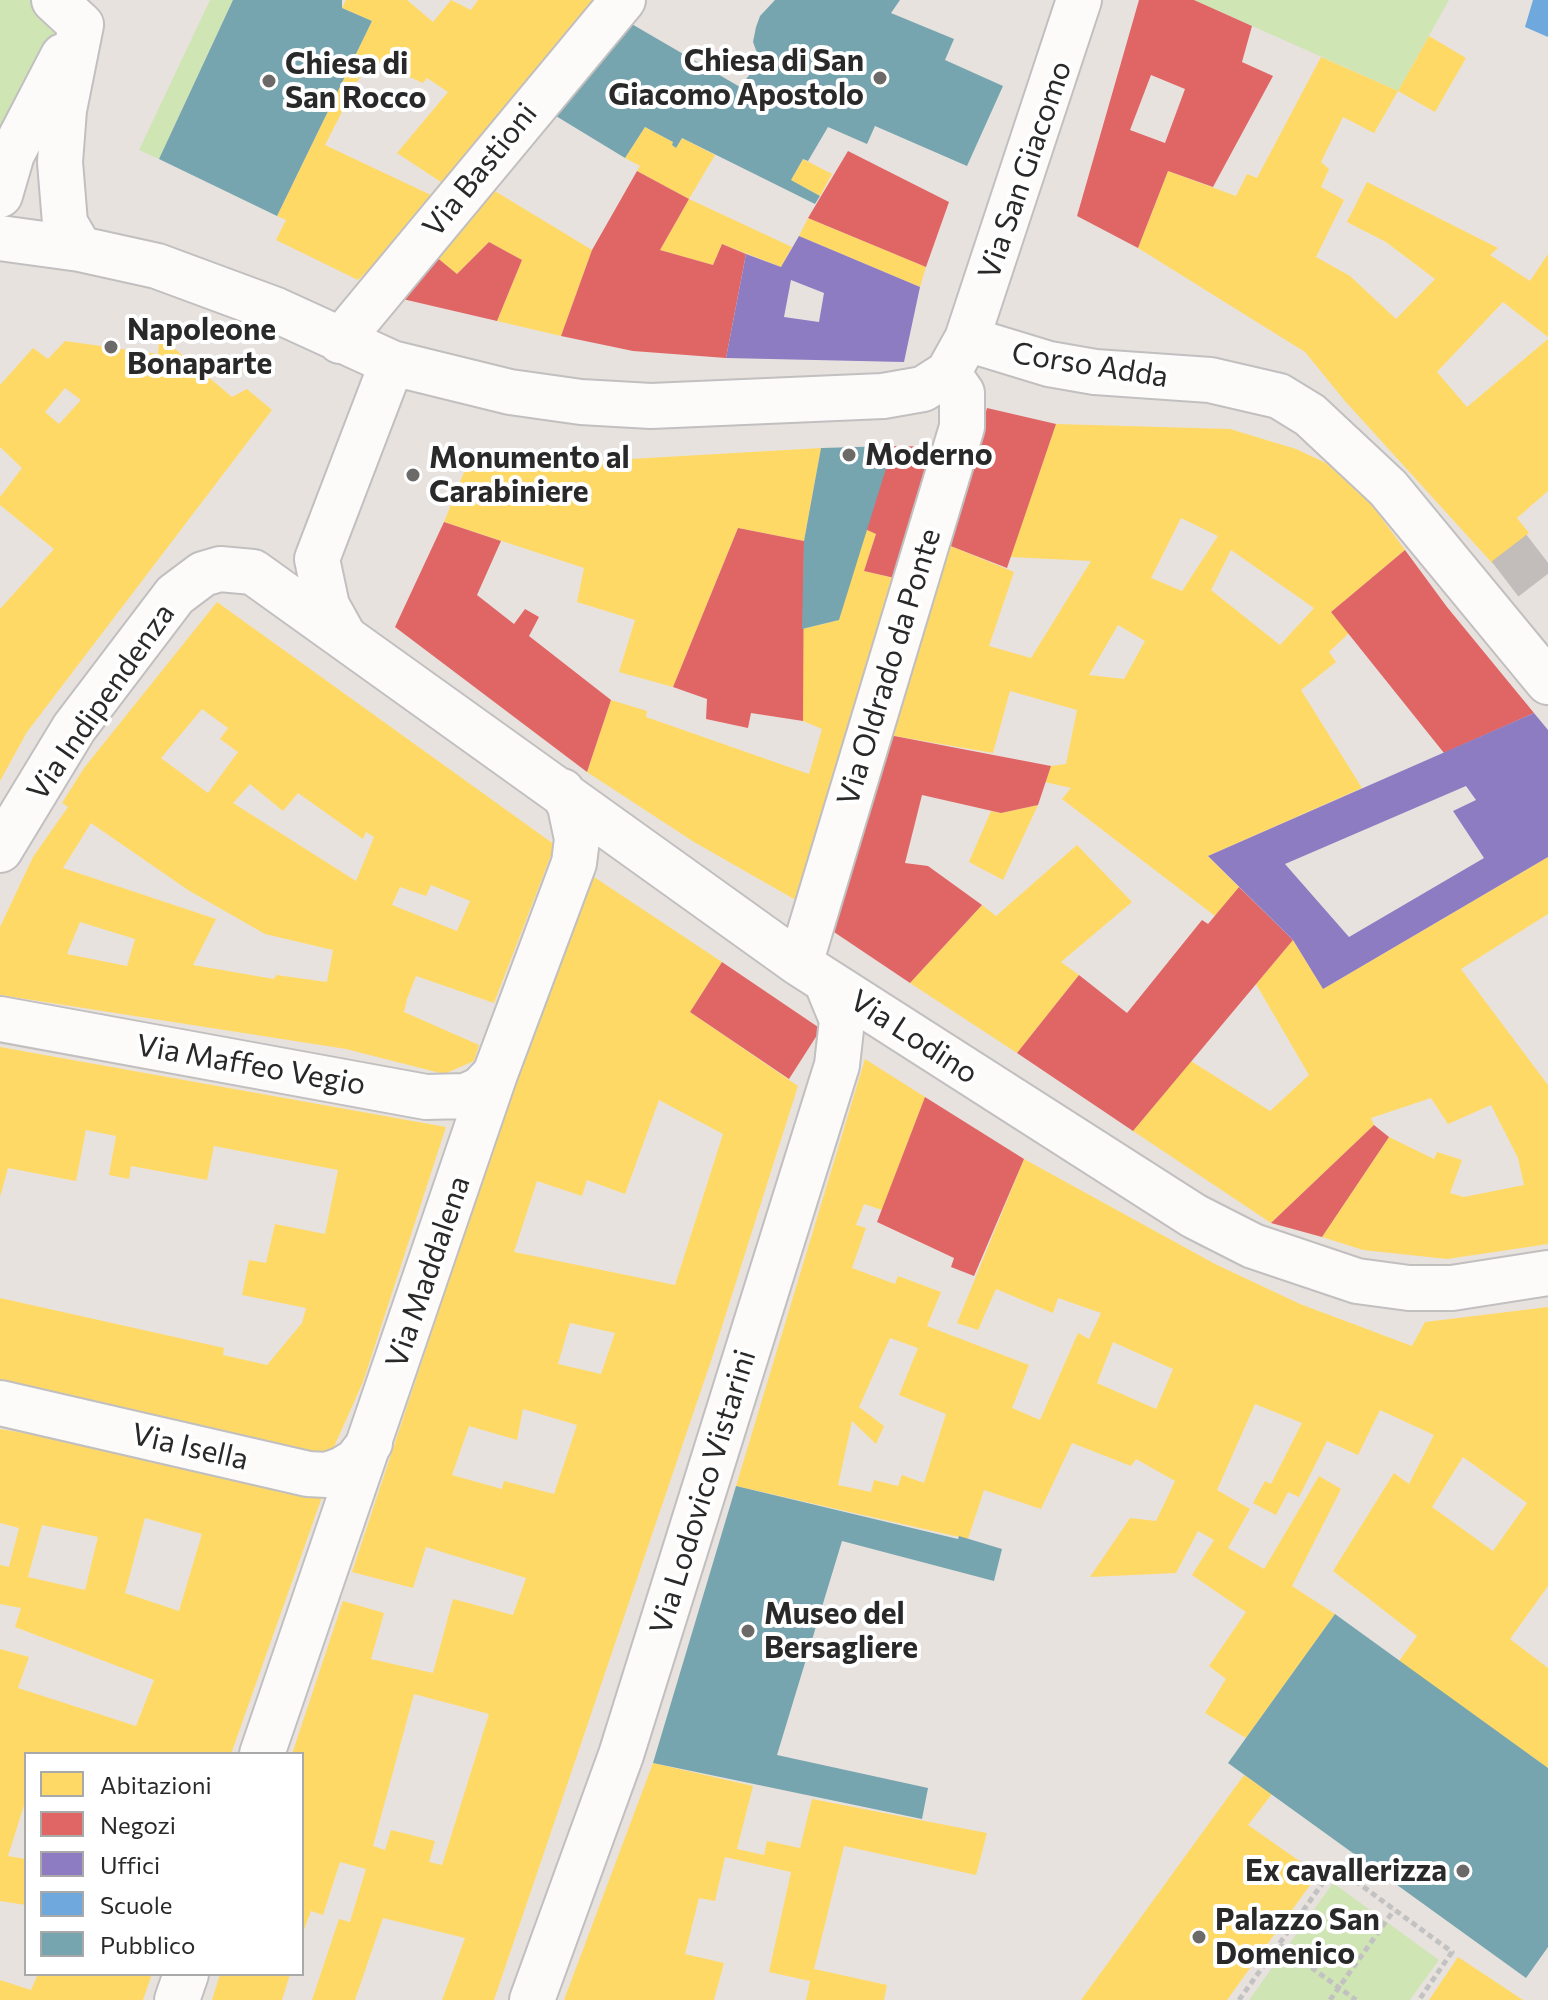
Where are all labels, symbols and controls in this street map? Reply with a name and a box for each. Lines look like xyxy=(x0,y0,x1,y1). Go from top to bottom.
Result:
place label: Chiesa di San Giacomo Apostolo xyxy=(608,43,864,114)
place label: Chiesa di San Rocco xyxy=(285,46,426,116)
street label: Via San Giacomo xyxy=(971,56,1079,284)
marker: Chiesa di San Giacomo Apostolo xyxy=(871,69,889,87)
marker: Chiesa di San Rocco xyxy=(260,72,278,90)
street label: Via Bastioni xyxy=(415,96,545,244)
place label: Napoleone Bonaparte xyxy=(127,312,276,382)
street label: Corso Adda xyxy=(1009,335,1171,395)
marker: Napoleone Bonaparte xyxy=(102,338,120,356)
place label: Moderno xyxy=(865,437,993,473)
place label: Monumento al Carabiniere xyxy=(429,440,630,510)
marker: Moderno xyxy=(840,446,858,464)
marker: Monumento al Carabiniere xyxy=(404,466,422,484)
street label: Via Oldrado da Ponte xyxy=(830,524,948,810)
street label: Via Indipendenza xyxy=(20,597,182,807)
street label: Via Lodino xyxy=(843,982,985,1092)
street label: Via Maffeo Vegio xyxy=(134,1027,368,1103)
street label: Via Maddalena xyxy=(378,1171,478,1373)
street label: Via Lodovico Vistarini xyxy=(643,1345,763,1639)
street label: Via Isella xyxy=(128,1416,252,1478)
place label: Museo del Bersagliere xyxy=(764,1596,918,1666)
marker: Museo del Bersagliere xyxy=(739,1622,757,1640)
legend xyxy=(24,1752,304,1976)
text: Abitazioni xyxy=(100,1770,212,1799)
text: Negozi xyxy=(100,1810,176,1839)
text: Uffici xyxy=(100,1850,160,1879)
place label: Ex cavallerizza xyxy=(1245,1853,1447,1889)
marker: Ex cavallerizza xyxy=(1454,1862,1472,1880)
text: Scuole xyxy=(100,1890,172,1919)
place label: Palazzo San Domenico xyxy=(1215,1902,1380,1972)
marker: Palazzo San Domenico xyxy=(1190,1928,1208,1946)
text: Pubblico xyxy=(100,1930,195,1959)

